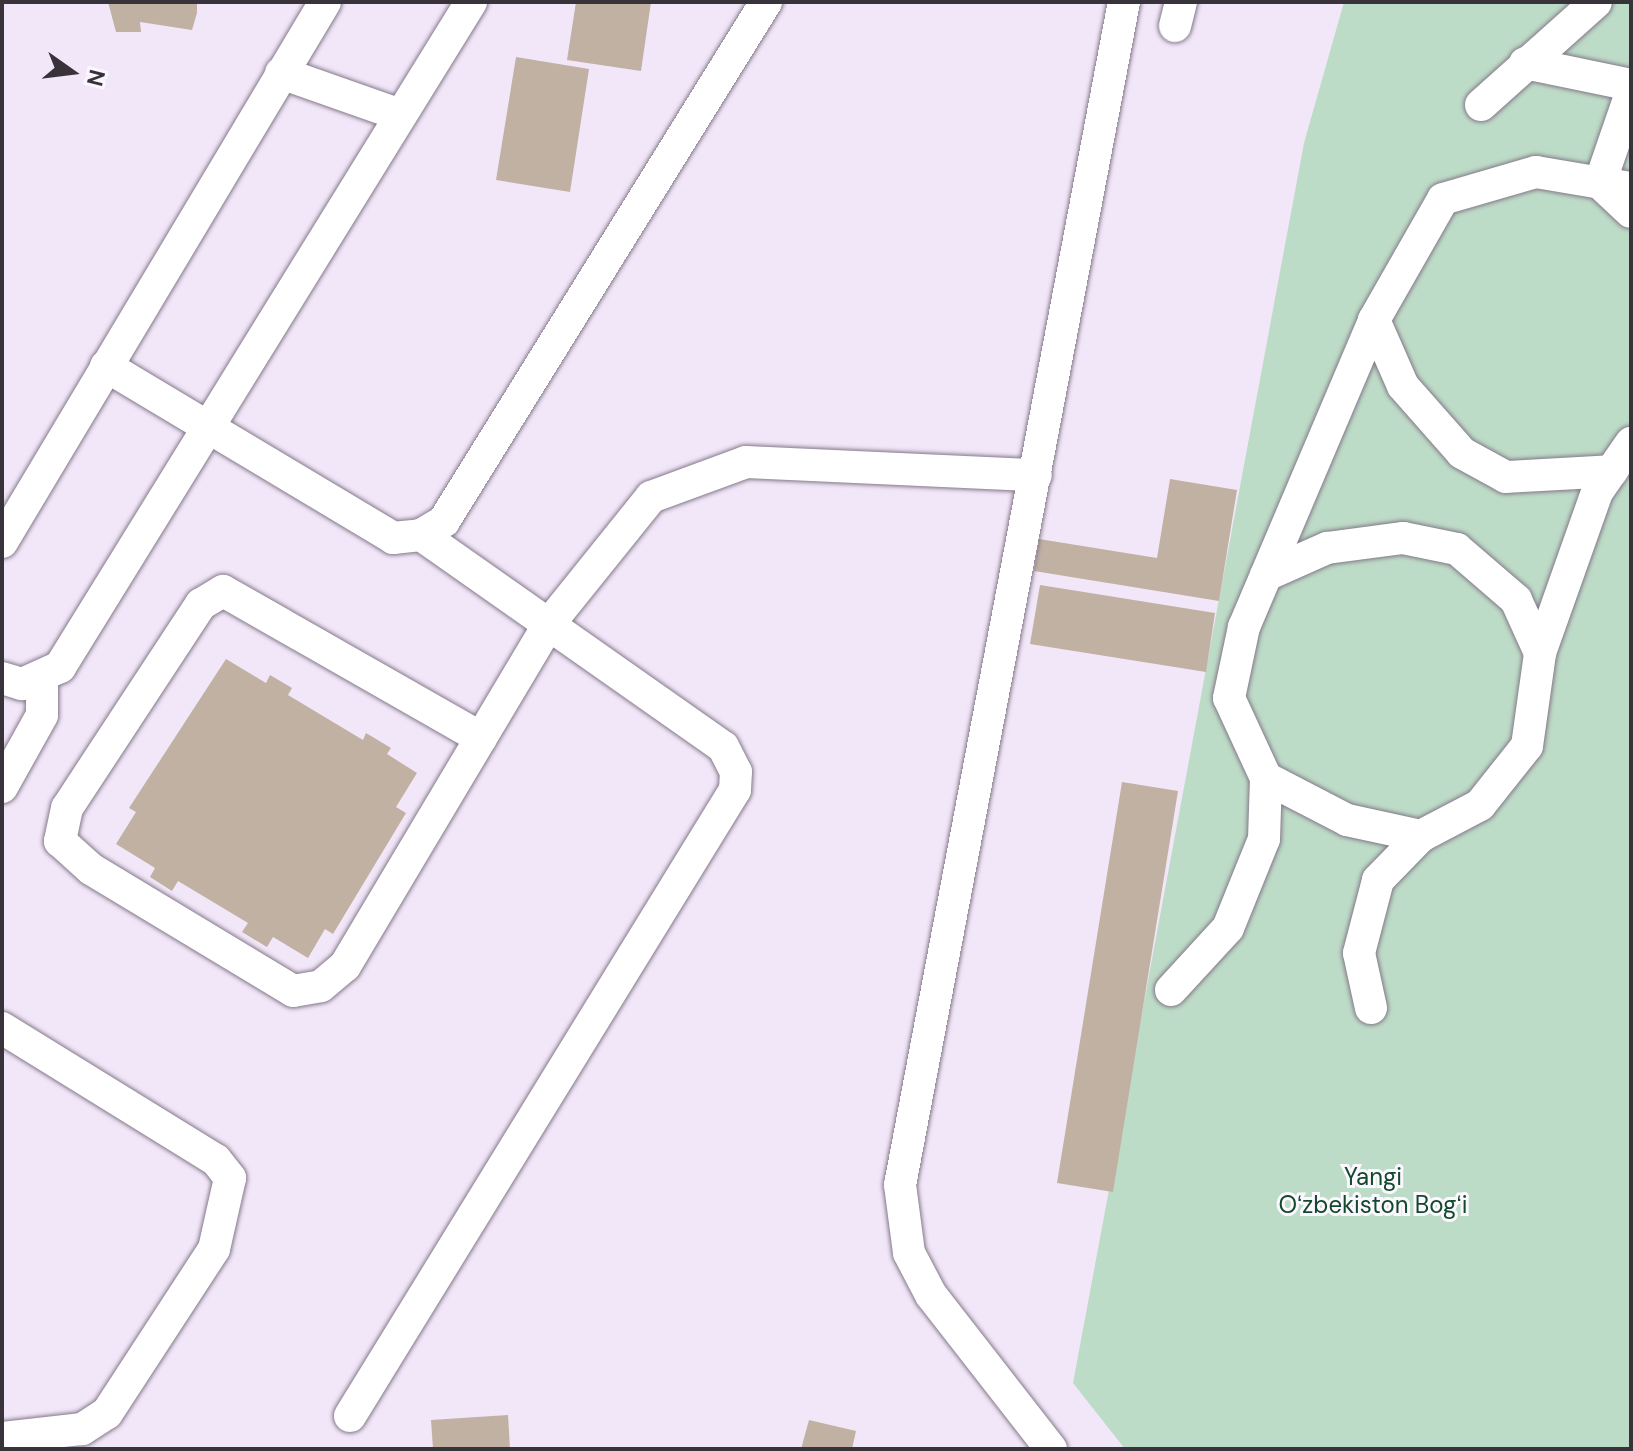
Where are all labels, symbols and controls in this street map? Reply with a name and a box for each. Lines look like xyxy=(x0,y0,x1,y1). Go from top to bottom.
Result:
north arrow xyxy=(32,32,112,112)
text: N xyxy=(80,67,112,89)
park label: Yangi Oʻzbekiston Bogʻi xyxy=(1278,1163,1468,1219)

